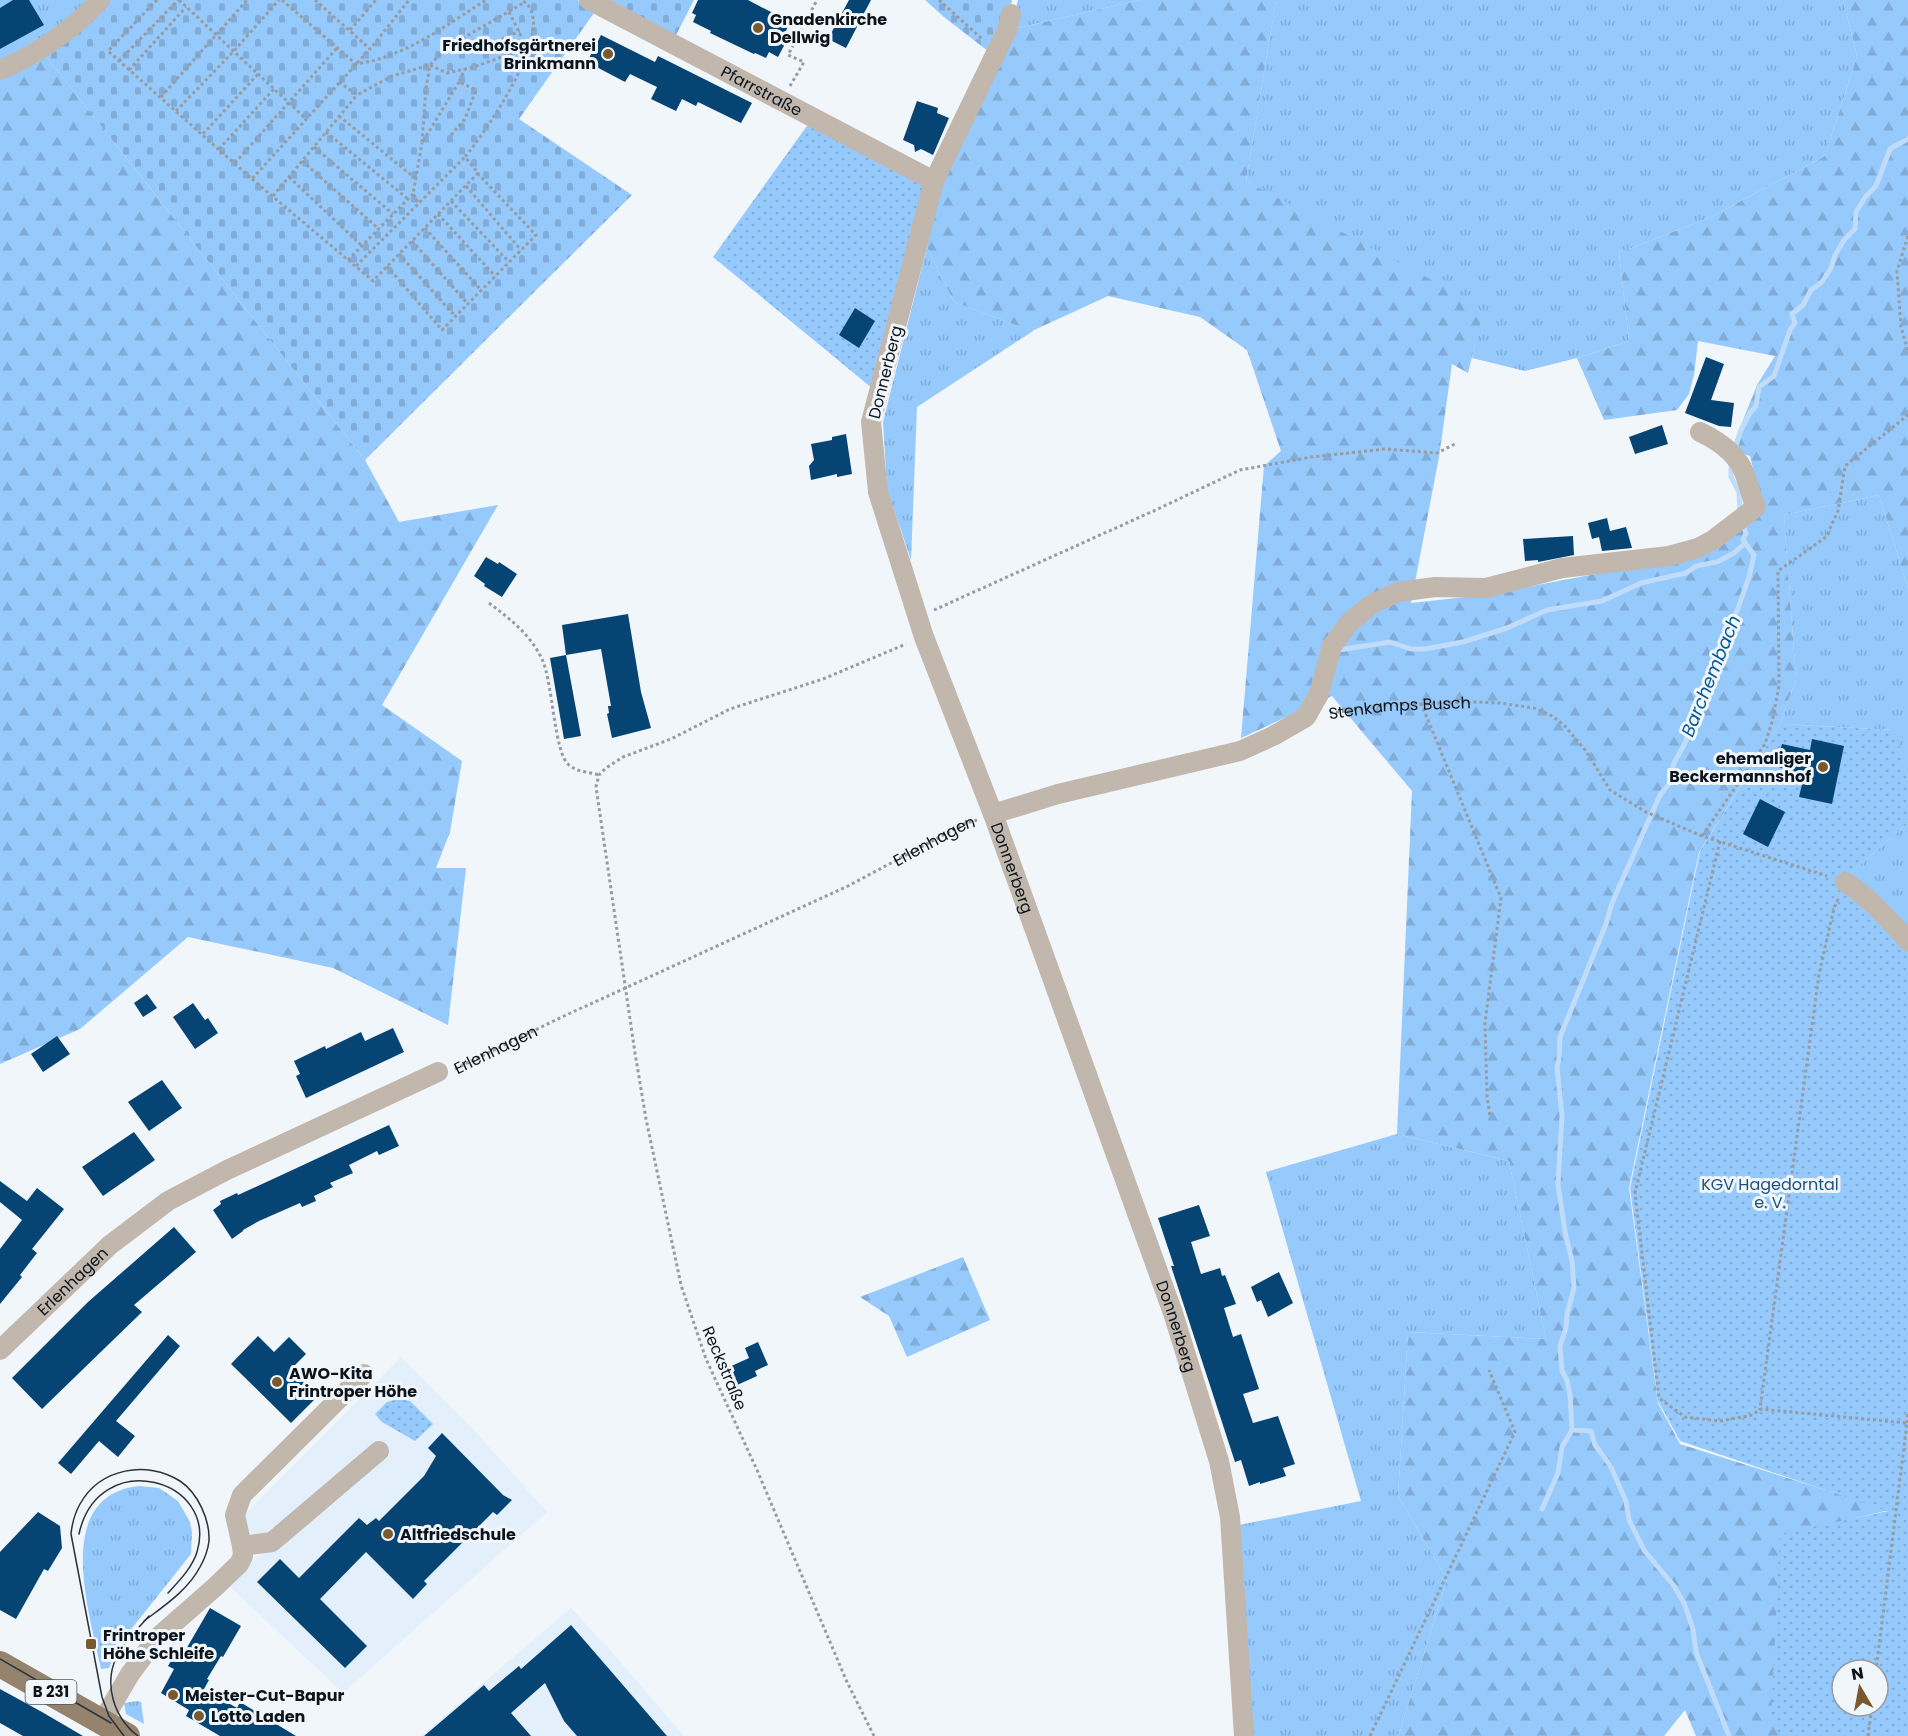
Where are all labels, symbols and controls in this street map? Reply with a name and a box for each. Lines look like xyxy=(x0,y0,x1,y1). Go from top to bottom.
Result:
place label: Gnadenkirche Dellwig xyxy=(770,8,887,49)
marker: Gnadenkirche Dellwig xyxy=(751,21,765,35)
place label: Friedhofsgärtnerei Brinkmann xyxy=(442,34,596,75)
marker: Friedhofsgärtnerei Brinkmann xyxy=(601,47,615,61)
street label: Pfarrstraße xyxy=(717,60,806,122)
street label: Donnerberg xyxy=(863,323,908,421)
water label: Barchembach xyxy=(1675,611,1746,740)
street label: Stenkamps Busch xyxy=(1327,691,1471,725)
place label: ehemaliger Beckermannshof xyxy=(1669,747,1811,788)
marker: ehemaliger Beckermannshof xyxy=(1816,760,1830,774)
street label: Erlenhagen xyxy=(889,810,978,872)
street label: Donnerberg xyxy=(985,819,1039,917)
street label: Erlenhagen xyxy=(450,1020,541,1080)
park label: KGV Hagedorntal e. V. xyxy=(1701,1173,1839,1214)
street label: Erlenhagen xyxy=(32,1242,113,1321)
street label: Donnerberg xyxy=(1150,1277,1202,1375)
street label: Reckstraße xyxy=(696,1323,753,1414)
place label: AWO-Kita Frintroper Höhe xyxy=(289,1362,417,1403)
marker: AWO-Kita Frintroper Höhe xyxy=(270,1375,284,1389)
place label: Altfriedschule xyxy=(400,1523,516,1546)
marker: Altfriedschule xyxy=(381,1527,395,1541)
place label: Frintroper Höhe Schleife xyxy=(103,1624,214,1665)
marker: Frintroper Höhe Schleife xyxy=(84,1637,98,1651)
north arrow xyxy=(1830,1658,1890,1718)
text: N xyxy=(1850,1661,1865,1686)
road number: B 231 xyxy=(26,1680,76,1704)
place label: Meister-Cut-Bapur xyxy=(185,1684,344,1707)
marker: Meister-Cut-Bapur xyxy=(166,1688,180,1702)
place label: Lotto Laden xyxy=(211,1705,305,1728)
marker: Lotto Laden xyxy=(192,1709,206,1723)

